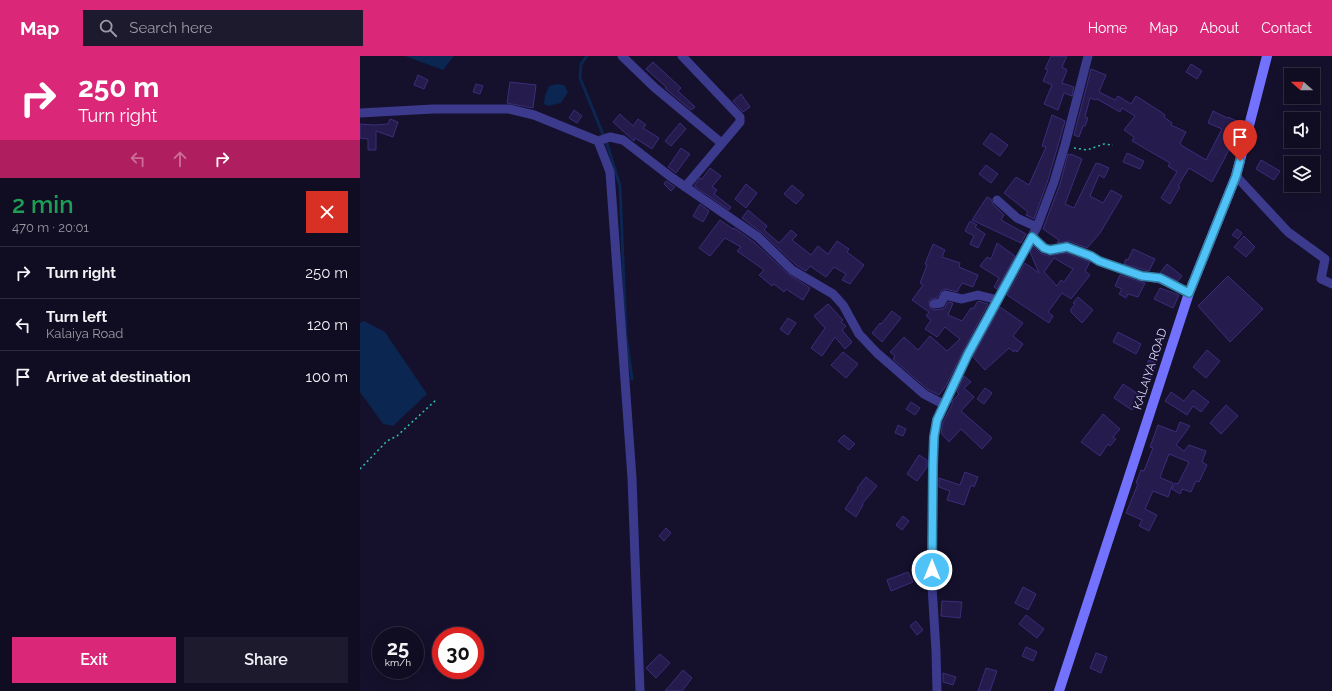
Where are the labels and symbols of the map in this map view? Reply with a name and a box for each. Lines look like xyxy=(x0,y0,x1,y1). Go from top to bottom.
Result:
north arrow xyxy=(1284,68,1320,104)
pin xyxy=(1223,120,1257,161)
street label: KALAIYA ROAD xyxy=(1130,326,1170,411)
position arrow xyxy=(911,549,953,591)
speed limit sign: 30 xyxy=(432,627,484,679)

